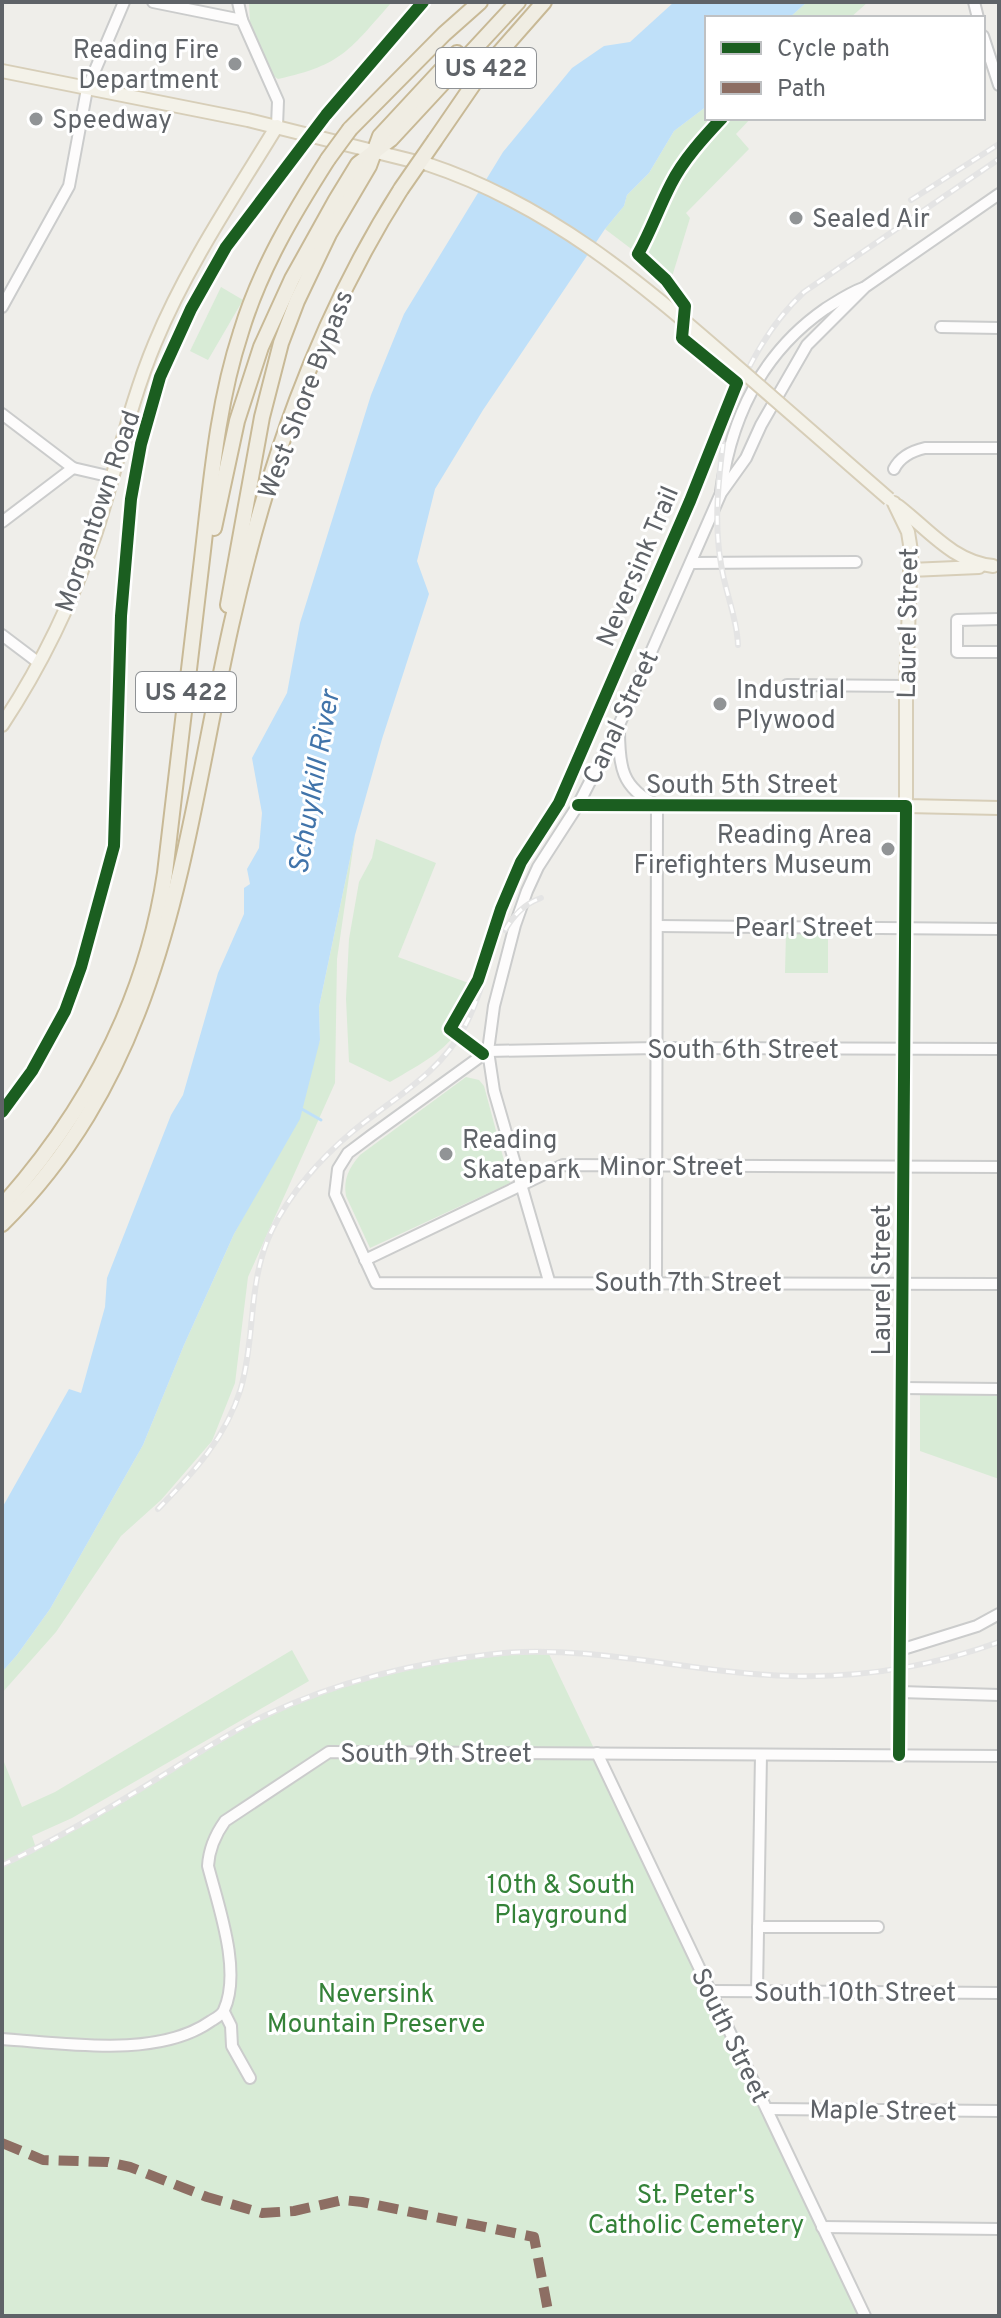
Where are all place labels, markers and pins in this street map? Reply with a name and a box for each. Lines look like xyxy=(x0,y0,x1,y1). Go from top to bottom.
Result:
place label: Reading Fire Department xyxy=(73,35,219,98)
marker: Reading Fire Department xyxy=(226,55,244,73)
place label: Speedway xyxy=(52,105,172,138)
marker: Speedway xyxy=(27,110,45,128)
place label: Sealed Air xyxy=(812,204,930,237)
marker: Sealed Air xyxy=(787,209,805,227)
place label: Industrial Plywood xyxy=(736,675,845,738)
marker: Industrial Plywood xyxy=(711,695,729,713)
place label: Reading Area Firefighters Museum xyxy=(633,820,872,883)
marker: Reading Area Firefighters Museum xyxy=(879,840,897,858)
place label: Reading Skatepark xyxy=(462,1125,581,1188)
marker: Reading Skatepark xyxy=(437,1145,455,1163)

